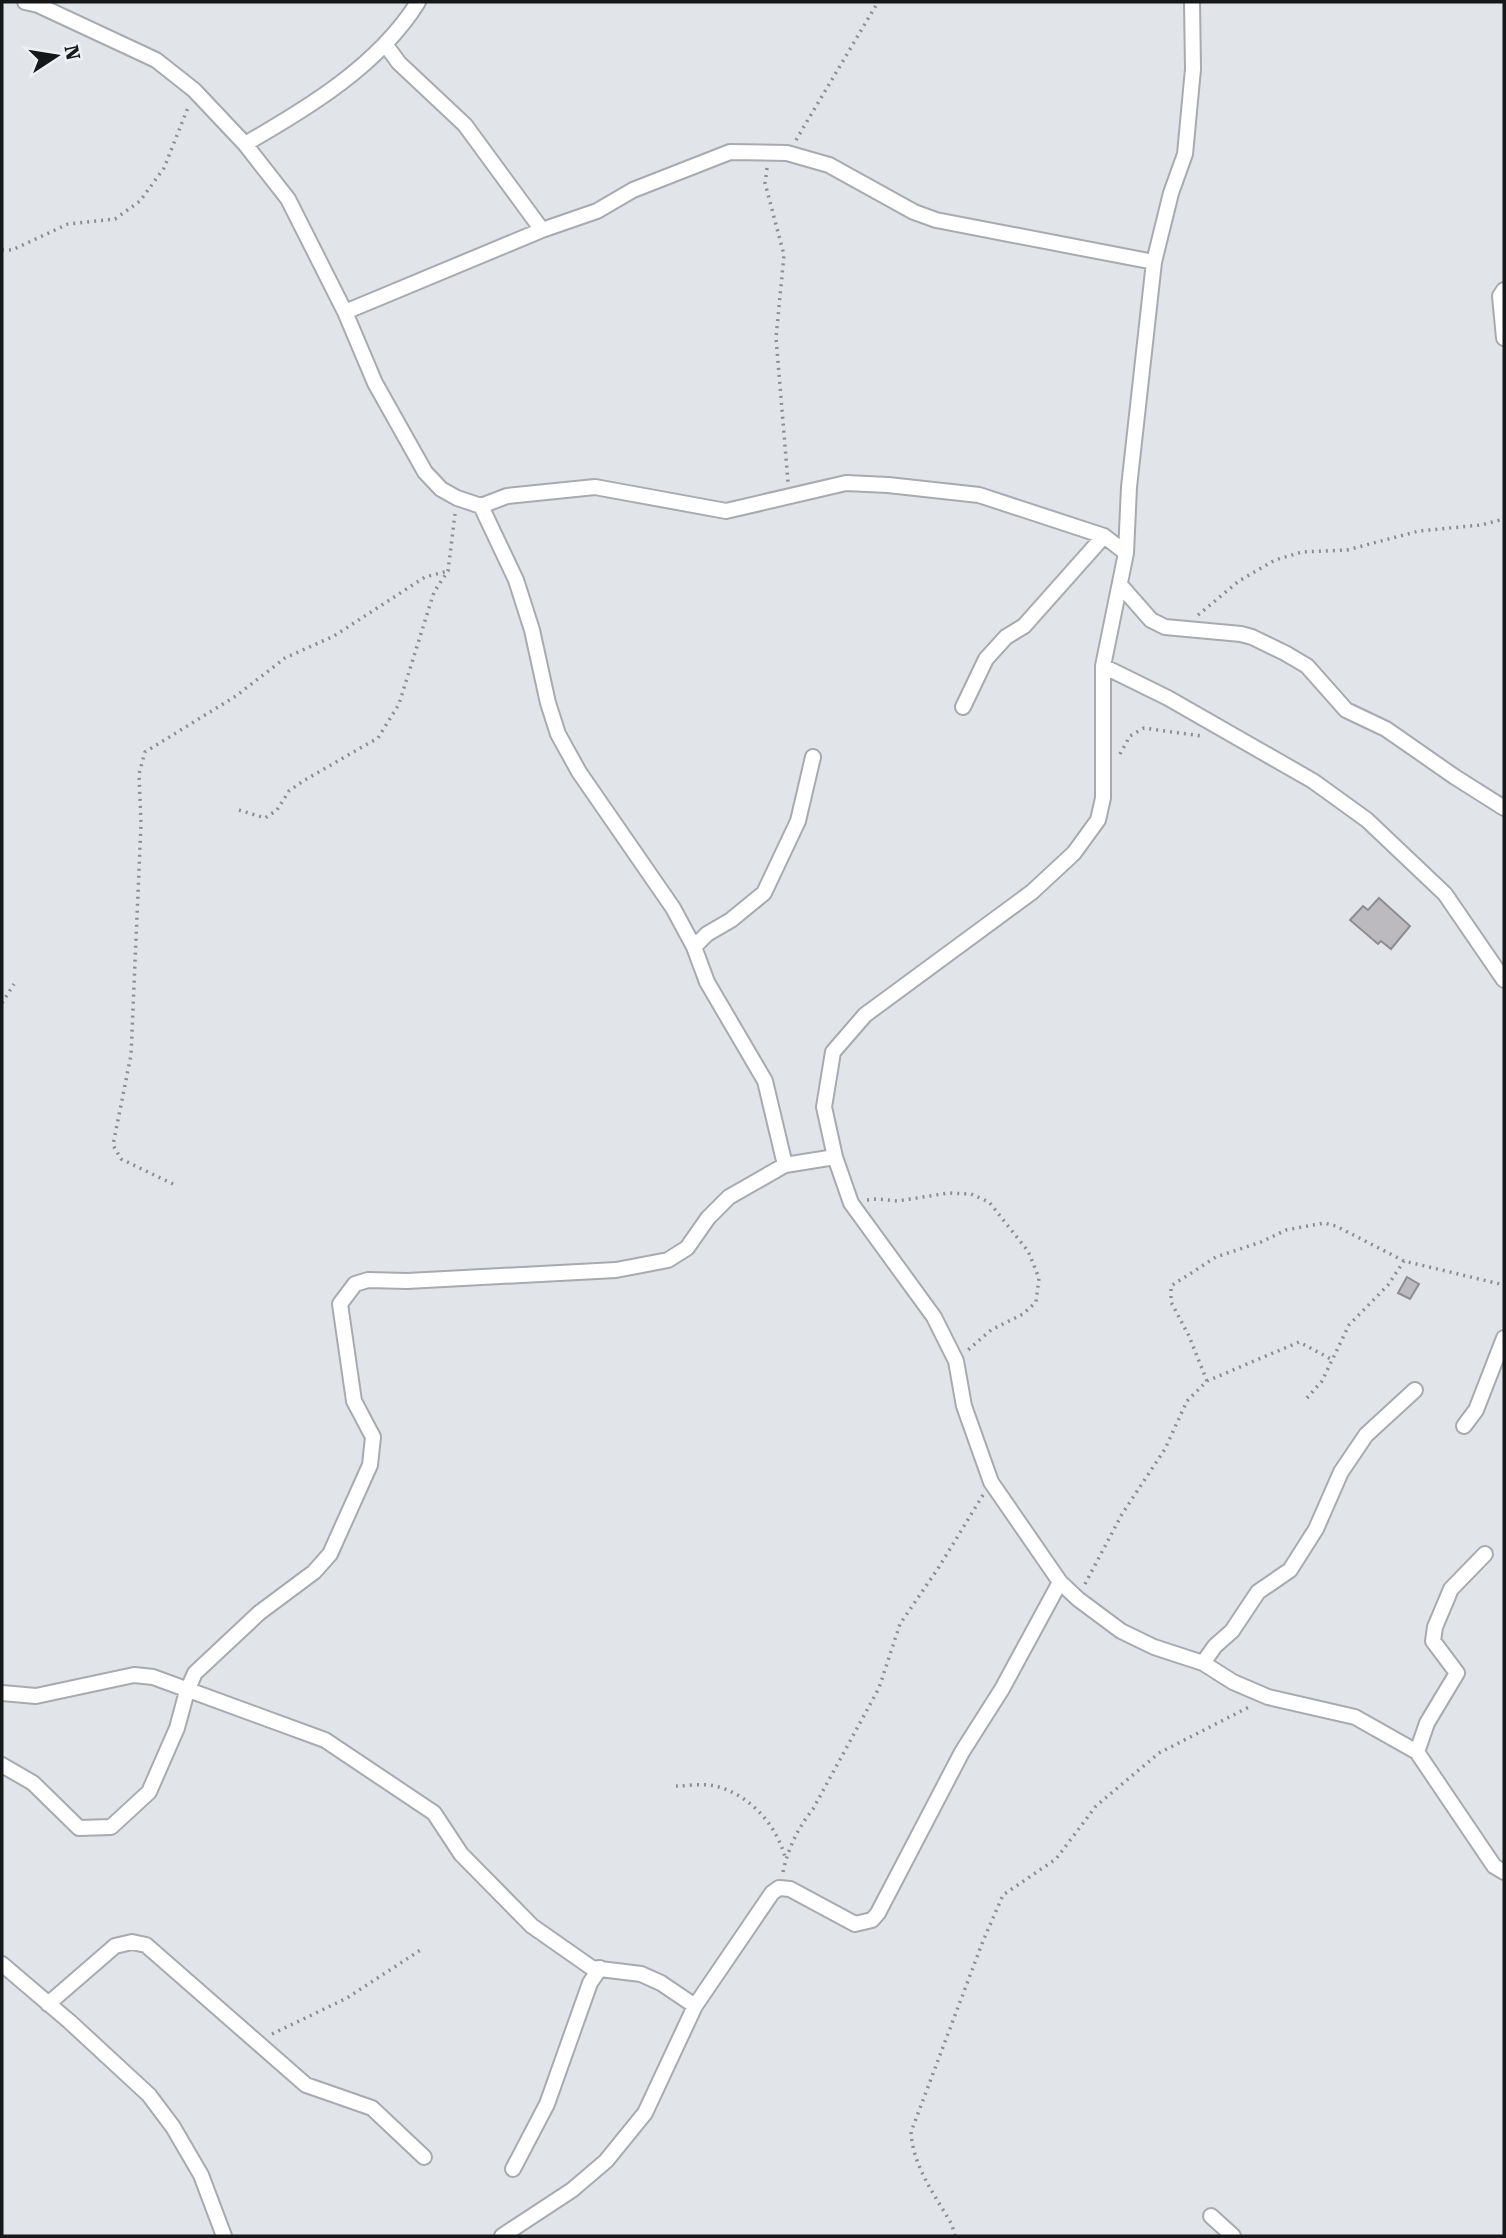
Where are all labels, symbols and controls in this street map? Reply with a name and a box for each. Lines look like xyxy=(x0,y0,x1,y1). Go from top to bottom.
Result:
north arrow xyxy=(21,21,91,91)
text: N xyxy=(59,43,85,62)

